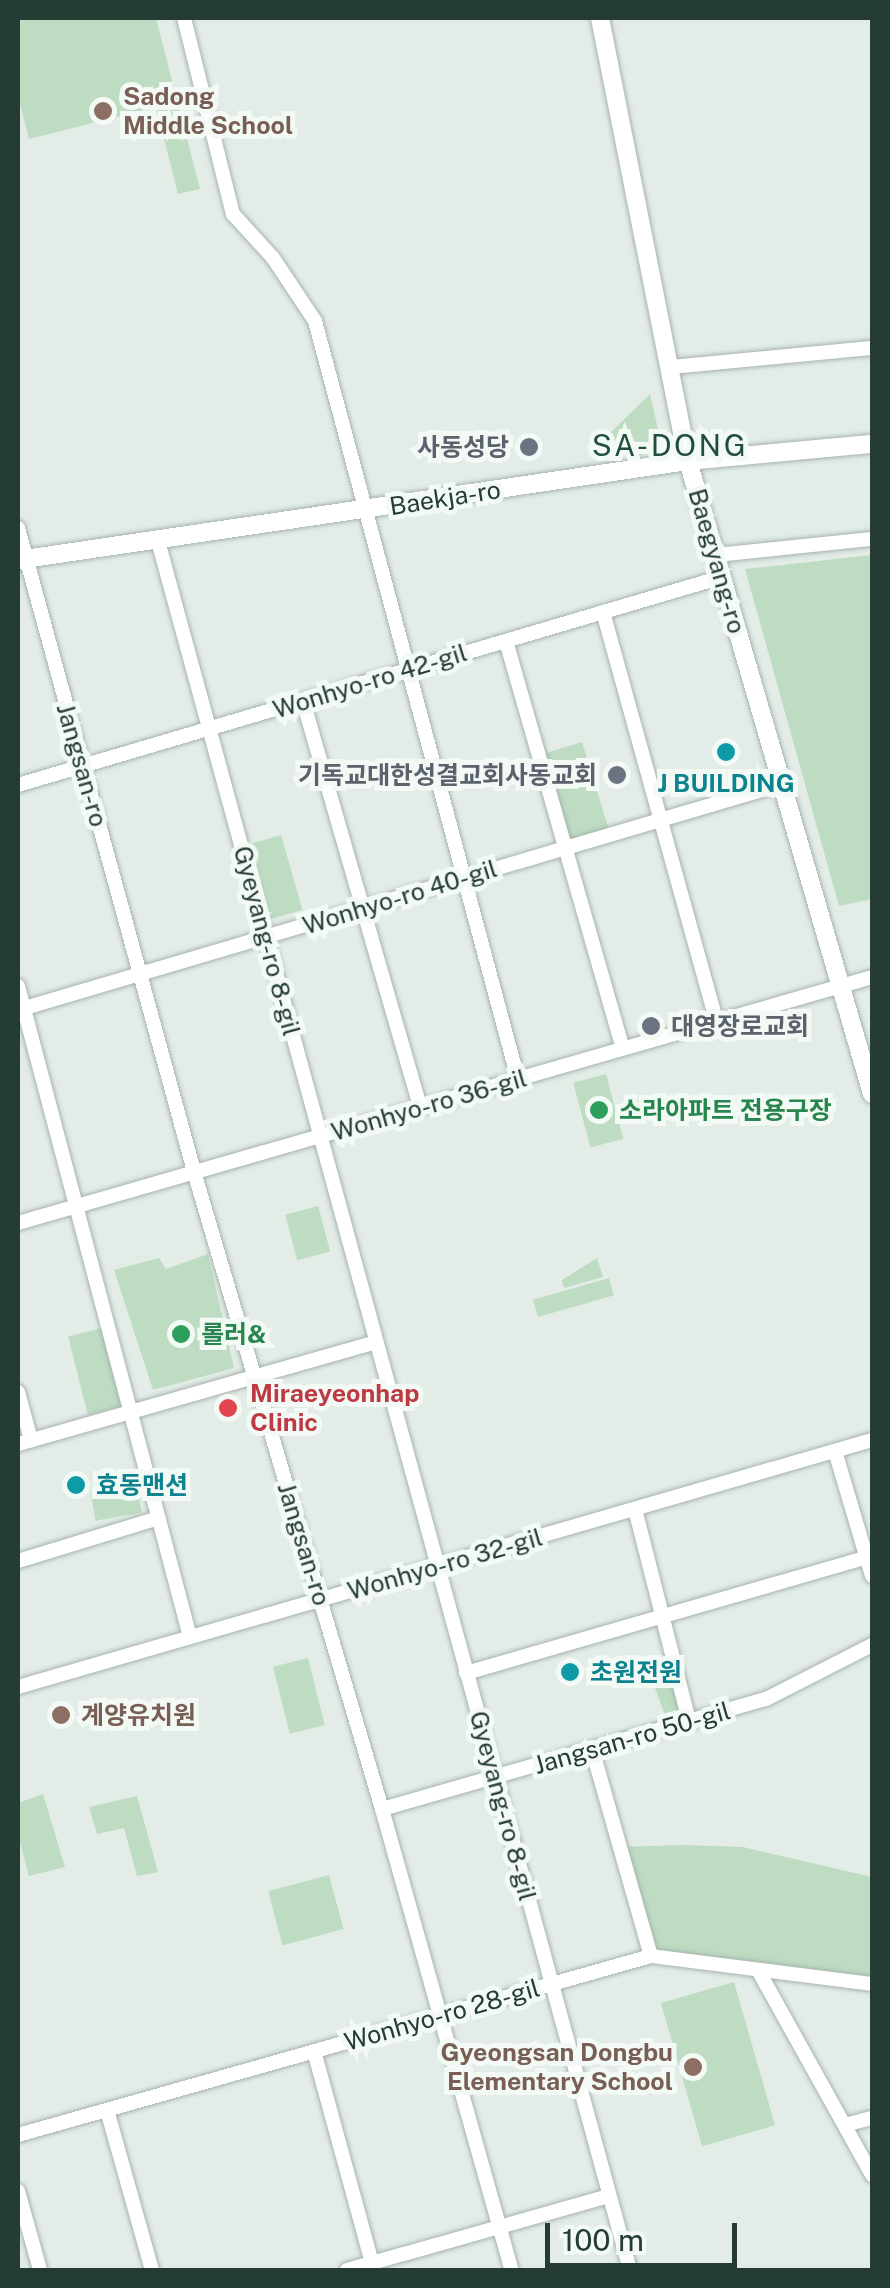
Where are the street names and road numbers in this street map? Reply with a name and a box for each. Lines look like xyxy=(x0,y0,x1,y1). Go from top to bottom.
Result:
street label: Baekja-ro xyxy=(387,474,503,522)
street label: Baegyang-ro xyxy=(682,485,752,637)
street label: Wonhyo-ro 42-gil xyxy=(269,637,471,725)
street label: Jangsan-ro xyxy=(50,700,114,830)
street label: Gyeyang-ro 8-gil xyxy=(227,843,307,1039)
street label: Wonhyo-ro 40-gil xyxy=(299,853,501,941)
street label: Wonhyo-ro 36-gil xyxy=(328,1063,530,1147)
street label: Jangsan-ro xyxy=(271,1479,337,1609)
street label: Wonhyo-ro 32-gil xyxy=(344,1522,546,1606)
street label: Jangsan-ro 50-gil xyxy=(530,1696,734,1780)
street label: Gyeyang-ro 8-gil xyxy=(463,1708,543,1904)
street label: Wonhyo-ro 28-gil xyxy=(341,1973,543,2057)

